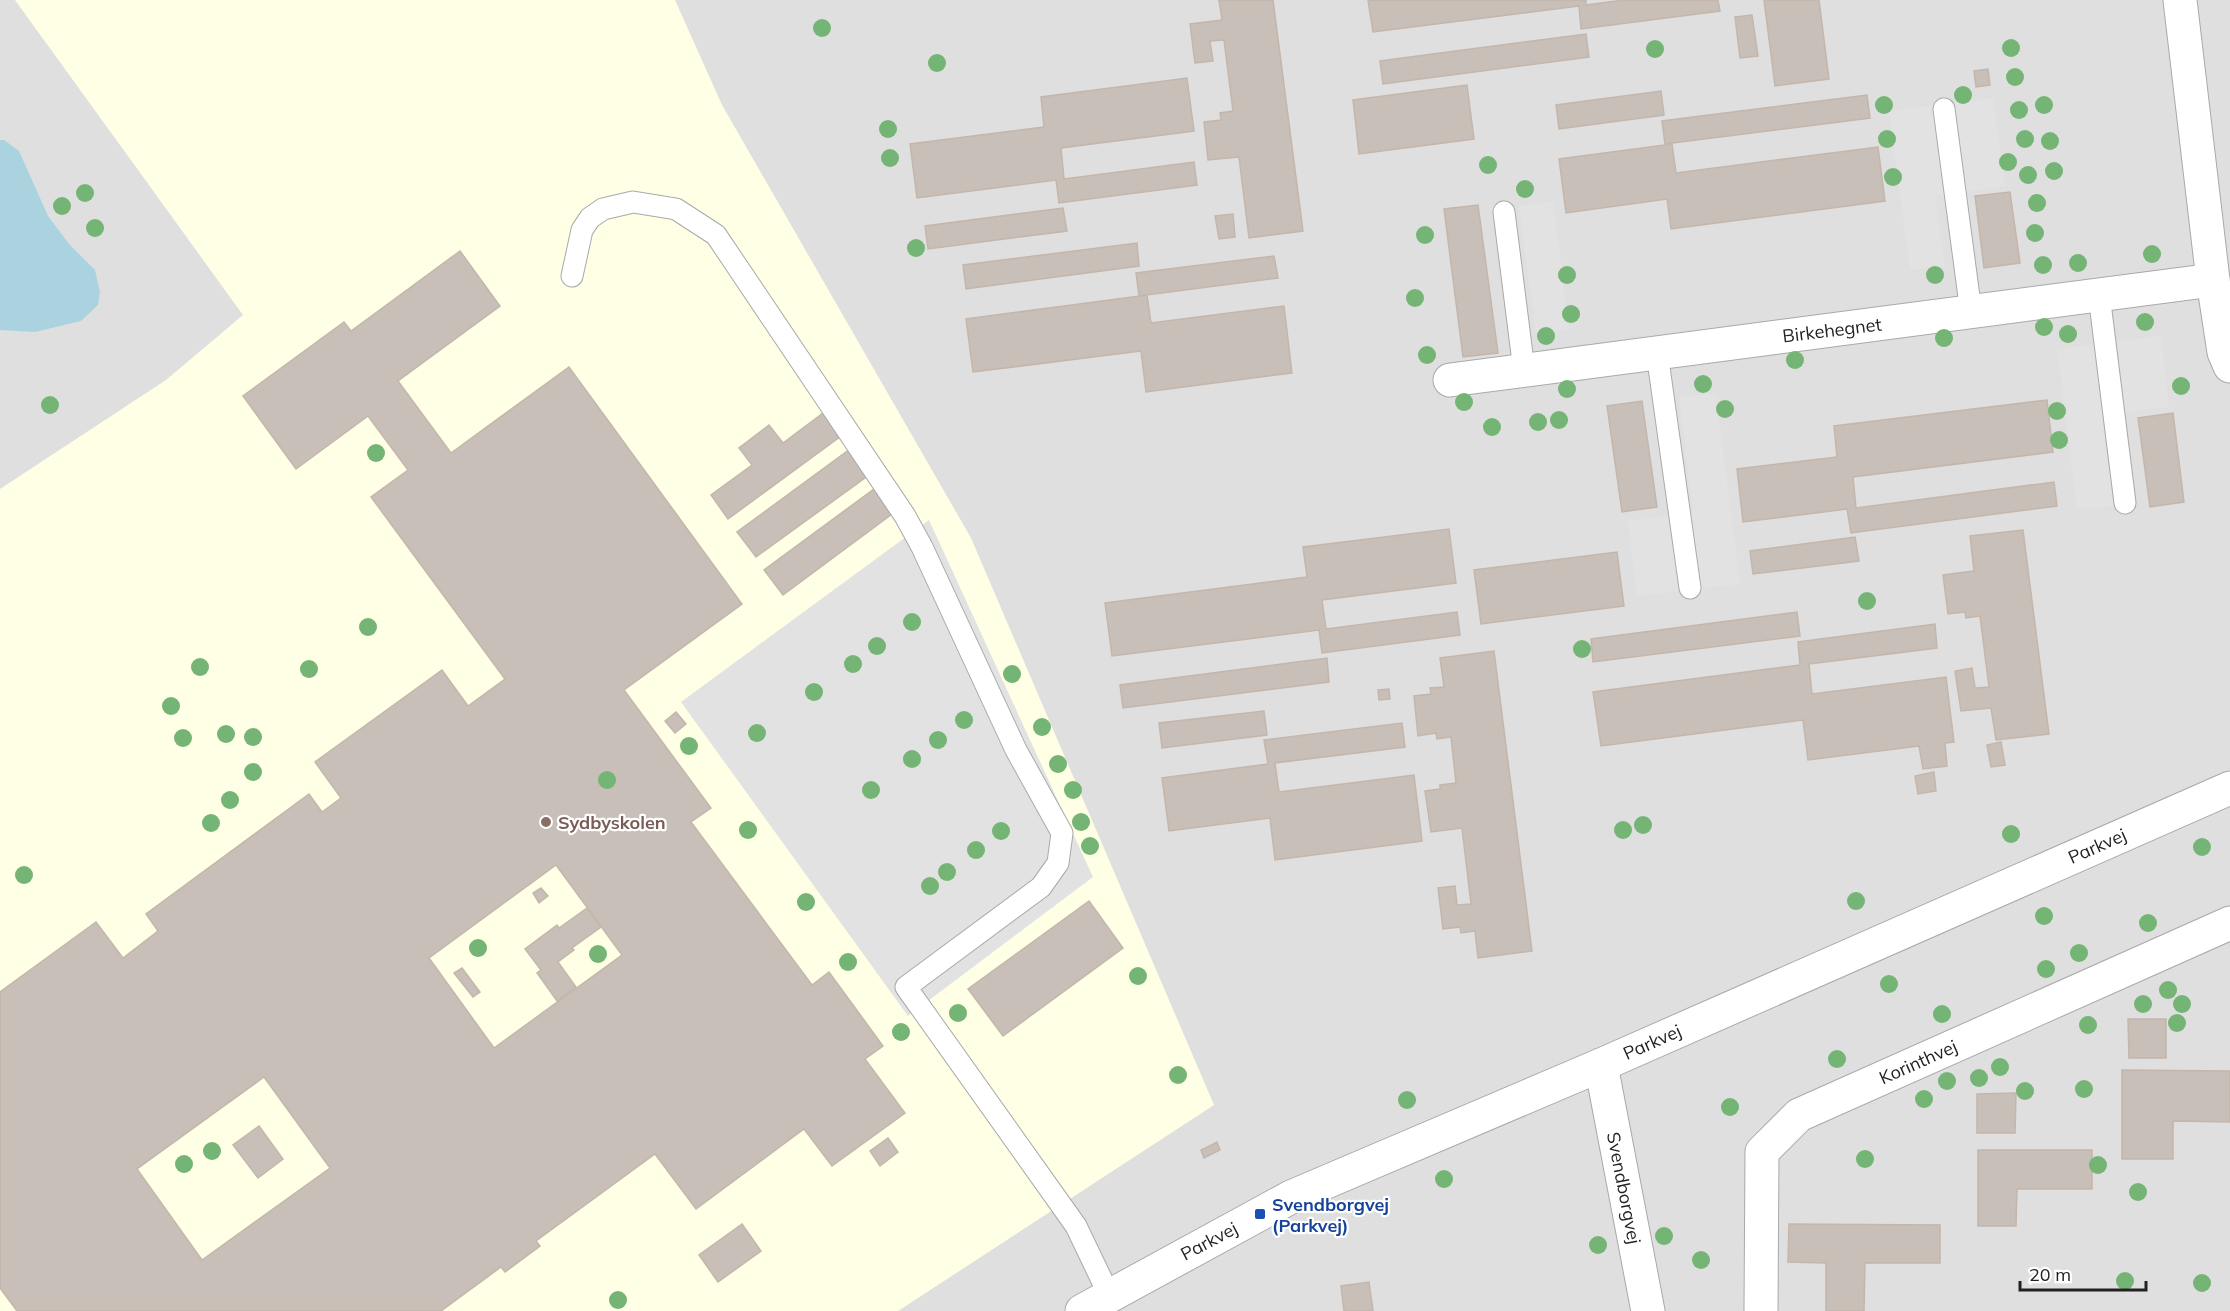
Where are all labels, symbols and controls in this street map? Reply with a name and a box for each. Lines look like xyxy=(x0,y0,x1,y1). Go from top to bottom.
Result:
street label: Birkehegnet xyxy=(1781,313,1883,347)
place label: Sydbyskolen xyxy=(558,811,666,834)
marker: Sydbyskolen xyxy=(539,815,553,829)
street label: Parkvej xyxy=(2064,823,2130,869)
street label: Parkvej xyxy=(1619,1019,1685,1065)
street label: Korinthvej xyxy=(1875,1035,1961,1089)
street label: Svendborgvej xyxy=(1602,1130,1646,1246)
place label: Svendborgvej (Parkvej) xyxy=(1272,1193,1389,1237)
marker: Svendborgvej (Parkvej) xyxy=(1253,1207,1267,1221)
street label: Parkvej xyxy=(1177,1217,1241,1265)
scale bar xyxy=(2020,1254,2146,1292)
text: 20 m xyxy=(2029,1263,2071,1286)

